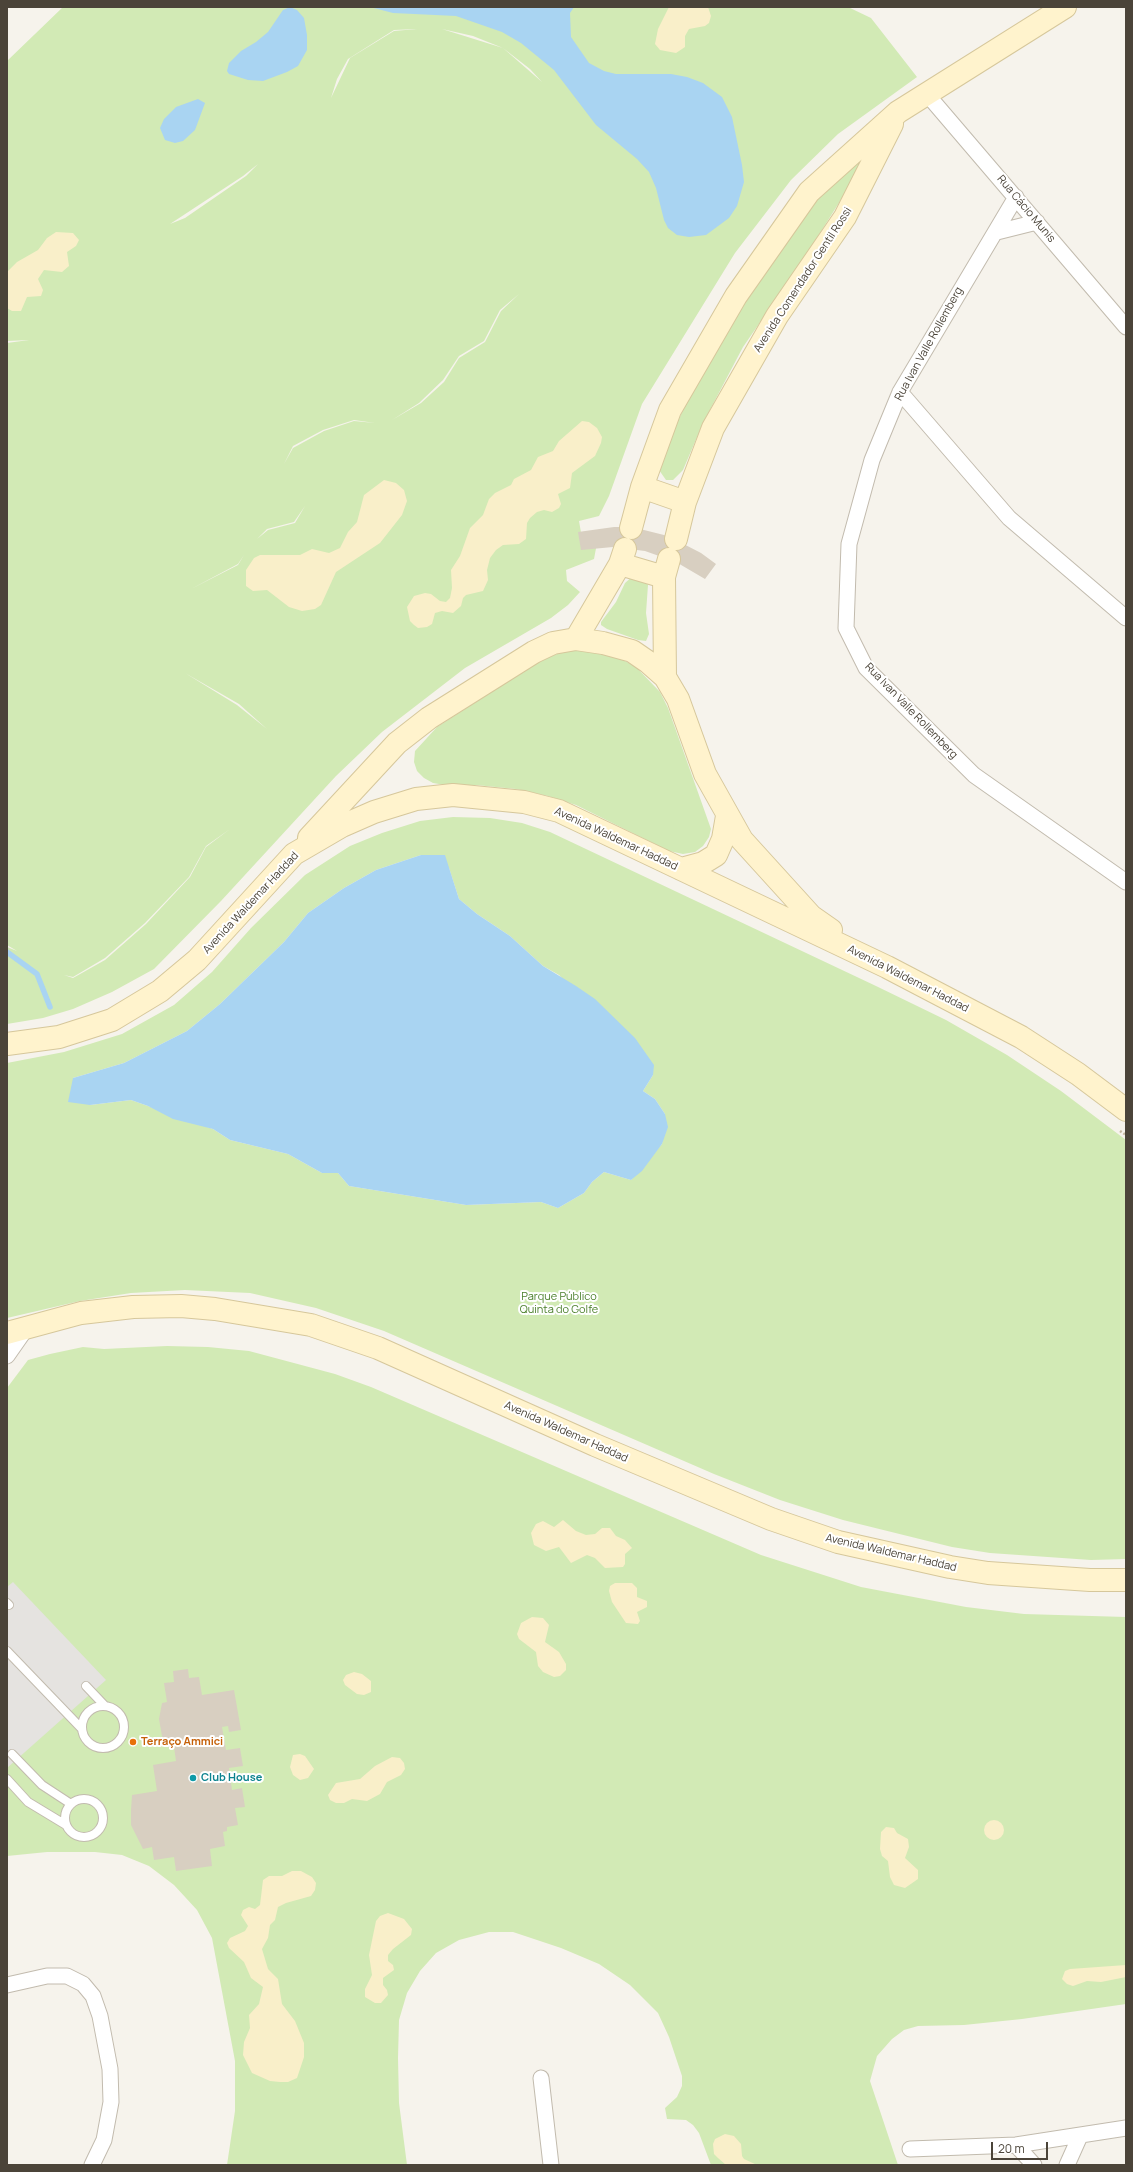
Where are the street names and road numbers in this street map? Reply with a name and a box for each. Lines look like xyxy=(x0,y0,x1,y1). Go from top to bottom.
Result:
street label: Rua Cácio Munis xyxy=(994,173,1058,245)
street label: Avenida Comendador Gentil Rossi xyxy=(751,205,855,355)
street label: Rua Ivan Valle Rollemberg xyxy=(892,285,966,403)
street label: Rua Ivan Valle Rollemberg xyxy=(862,660,960,762)
street label: Avenida Waldemar Haddad xyxy=(552,805,680,873)
street label: Avenida Waldemar Haddad xyxy=(200,849,302,957)
street label: Avenida Waldemar Haddad xyxy=(845,943,971,1015)
street label: Avenida Waldemar Haddad xyxy=(502,1399,630,1465)
street label: Avenida Waldemar Haddad xyxy=(824,1531,958,1575)

